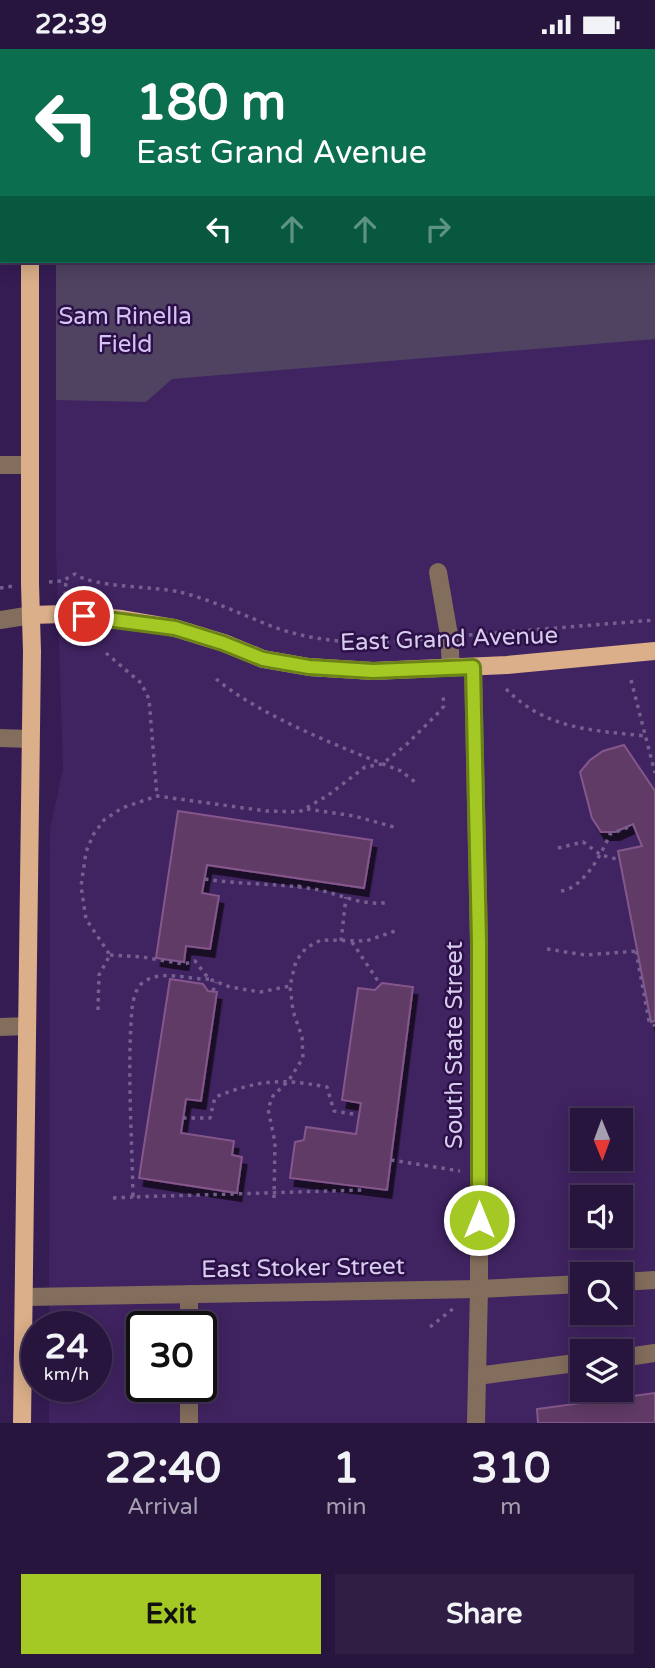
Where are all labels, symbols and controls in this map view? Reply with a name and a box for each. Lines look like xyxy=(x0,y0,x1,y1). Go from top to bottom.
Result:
text: 22:39 xyxy=(35,9,107,40)
text: 180 m xyxy=(136,74,286,133)
icon: left xyxy=(21,77,112,168)
text: East Grand Avenue xyxy=(136,134,427,172)
icon: left xyxy=(200,210,238,248)
icon: ahead xyxy=(273,210,311,248)
icon: ahead xyxy=(346,210,384,248)
icon: right xyxy=(419,210,457,248)
park label: Sam Rinella Field xyxy=(58,302,192,359)
pin xyxy=(54,586,114,646)
icon: arrive xyxy=(65,597,103,635)
street label: East Grand Avenue xyxy=(339,621,559,657)
street label: South State Street xyxy=(440,941,469,1149)
north arrow xyxy=(570,1108,634,1171)
map controls xyxy=(570,1108,633,1402)
position arrow xyxy=(442,1183,516,1257)
button: sound xyxy=(570,1185,633,1248)
street label: East Stoker Street xyxy=(201,1252,405,1284)
button: search xyxy=(570,1262,633,1325)
speed limit sign: 30 xyxy=(126,1311,217,1402)
text: 24 xyxy=(45,1326,88,1368)
button: layers xyxy=(570,1339,633,1402)
text: km/h xyxy=(44,1363,89,1385)
text: 22:40 xyxy=(105,1443,221,1494)
text: 1 xyxy=(333,1443,359,1494)
text: 310 xyxy=(471,1443,550,1494)
text: Arrival xyxy=(127,1493,198,1521)
text: min xyxy=(326,1493,367,1521)
text: m xyxy=(500,1493,521,1521)
button: Exit xyxy=(21,1574,321,1654)
button: Share xyxy=(335,1574,634,1654)

